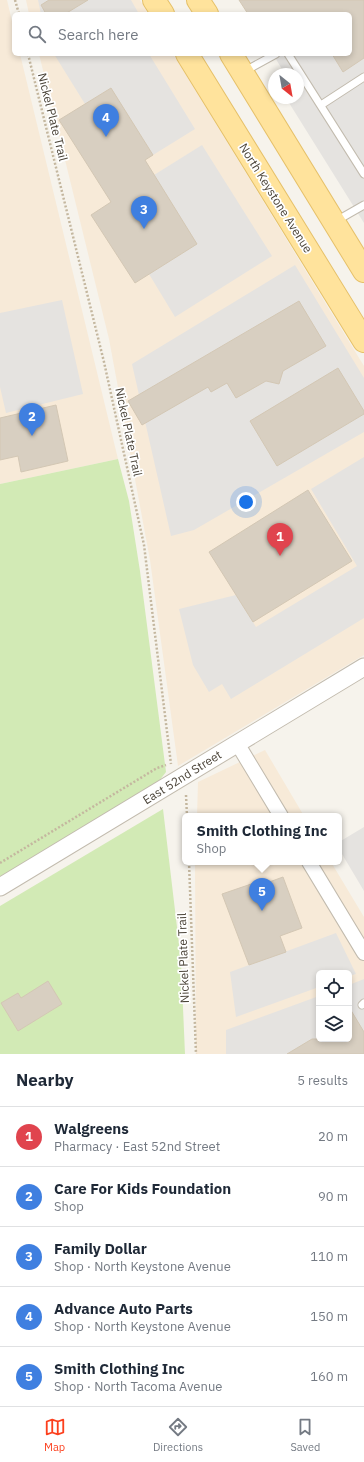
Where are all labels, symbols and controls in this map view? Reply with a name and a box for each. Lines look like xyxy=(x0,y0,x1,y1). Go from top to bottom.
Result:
search box xyxy=(12,12,352,56)
icon: search xyxy=(26,23,48,45)
text: Search here xyxy=(58,25,138,44)
north arrow xyxy=(268,68,304,104)
street label: Nickel Plate Trail xyxy=(35,71,71,163)
pin: 4 xyxy=(93,104,119,137)
street label: North Keystone Avenue xyxy=(236,140,316,256)
pin: 3 xyxy=(131,196,157,229)
street label: Nickel Plate Trail xyxy=(112,386,146,478)
pin: 2 xyxy=(19,403,45,436)
your location xyxy=(236,492,256,512)
pin: 1 xyxy=(267,523,293,556)
street label: East 52nd Street xyxy=(140,747,224,807)
popup xyxy=(182,813,342,865)
text: Smith Clothing Inc xyxy=(197,821,327,840)
text: Shop xyxy=(197,840,226,857)
pin: 5 xyxy=(249,878,275,911)
street label: Nickel Plate Trail xyxy=(174,913,192,1003)
map controls xyxy=(316,970,352,1042)
button: locate xyxy=(316,970,352,1006)
button: layers xyxy=(316,1006,352,1042)
text: Nearby xyxy=(16,1069,74,1091)
text: 5 results xyxy=(297,1072,348,1089)
text: Walgreens xyxy=(54,1119,129,1138)
text: 1 xyxy=(25,1128,33,1145)
text: 20 m xyxy=(318,1128,348,1145)
text: Pharmacy · East 52nd Street xyxy=(54,1138,220,1155)
text: Care For Kids Foundation xyxy=(54,1179,231,1198)
text: 2 xyxy=(25,1188,33,1205)
text: 90 m xyxy=(318,1188,348,1205)
text: Shop xyxy=(54,1198,84,1215)
text: Family Dollar xyxy=(54,1239,147,1258)
text: 3 xyxy=(25,1248,33,1265)
text: 110 m xyxy=(310,1248,348,1265)
text: Shop · North Keystone Avenue xyxy=(54,1258,231,1275)
text: Advance Auto Parts xyxy=(54,1299,193,1318)
text: 4 xyxy=(25,1308,33,1325)
text: 150 m xyxy=(310,1308,348,1325)
text: Shop · North Keystone Avenue xyxy=(54,1318,231,1335)
text: Smith Clothing Inc xyxy=(54,1359,185,1378)
text: 5 xyxy=(25,1368,33,1385)
text: 160 m xyxy=(310,1368,348,1385)
text: Shop · North Tacoma Avenue xyxy=(54,1378,222,1395)
tab: Map xyxy=(44,1416,66,1454)
tab: Directions xyxy=(153,1416,203,1454)
tab: Saved xyxy=(290,1416,320,1454)

